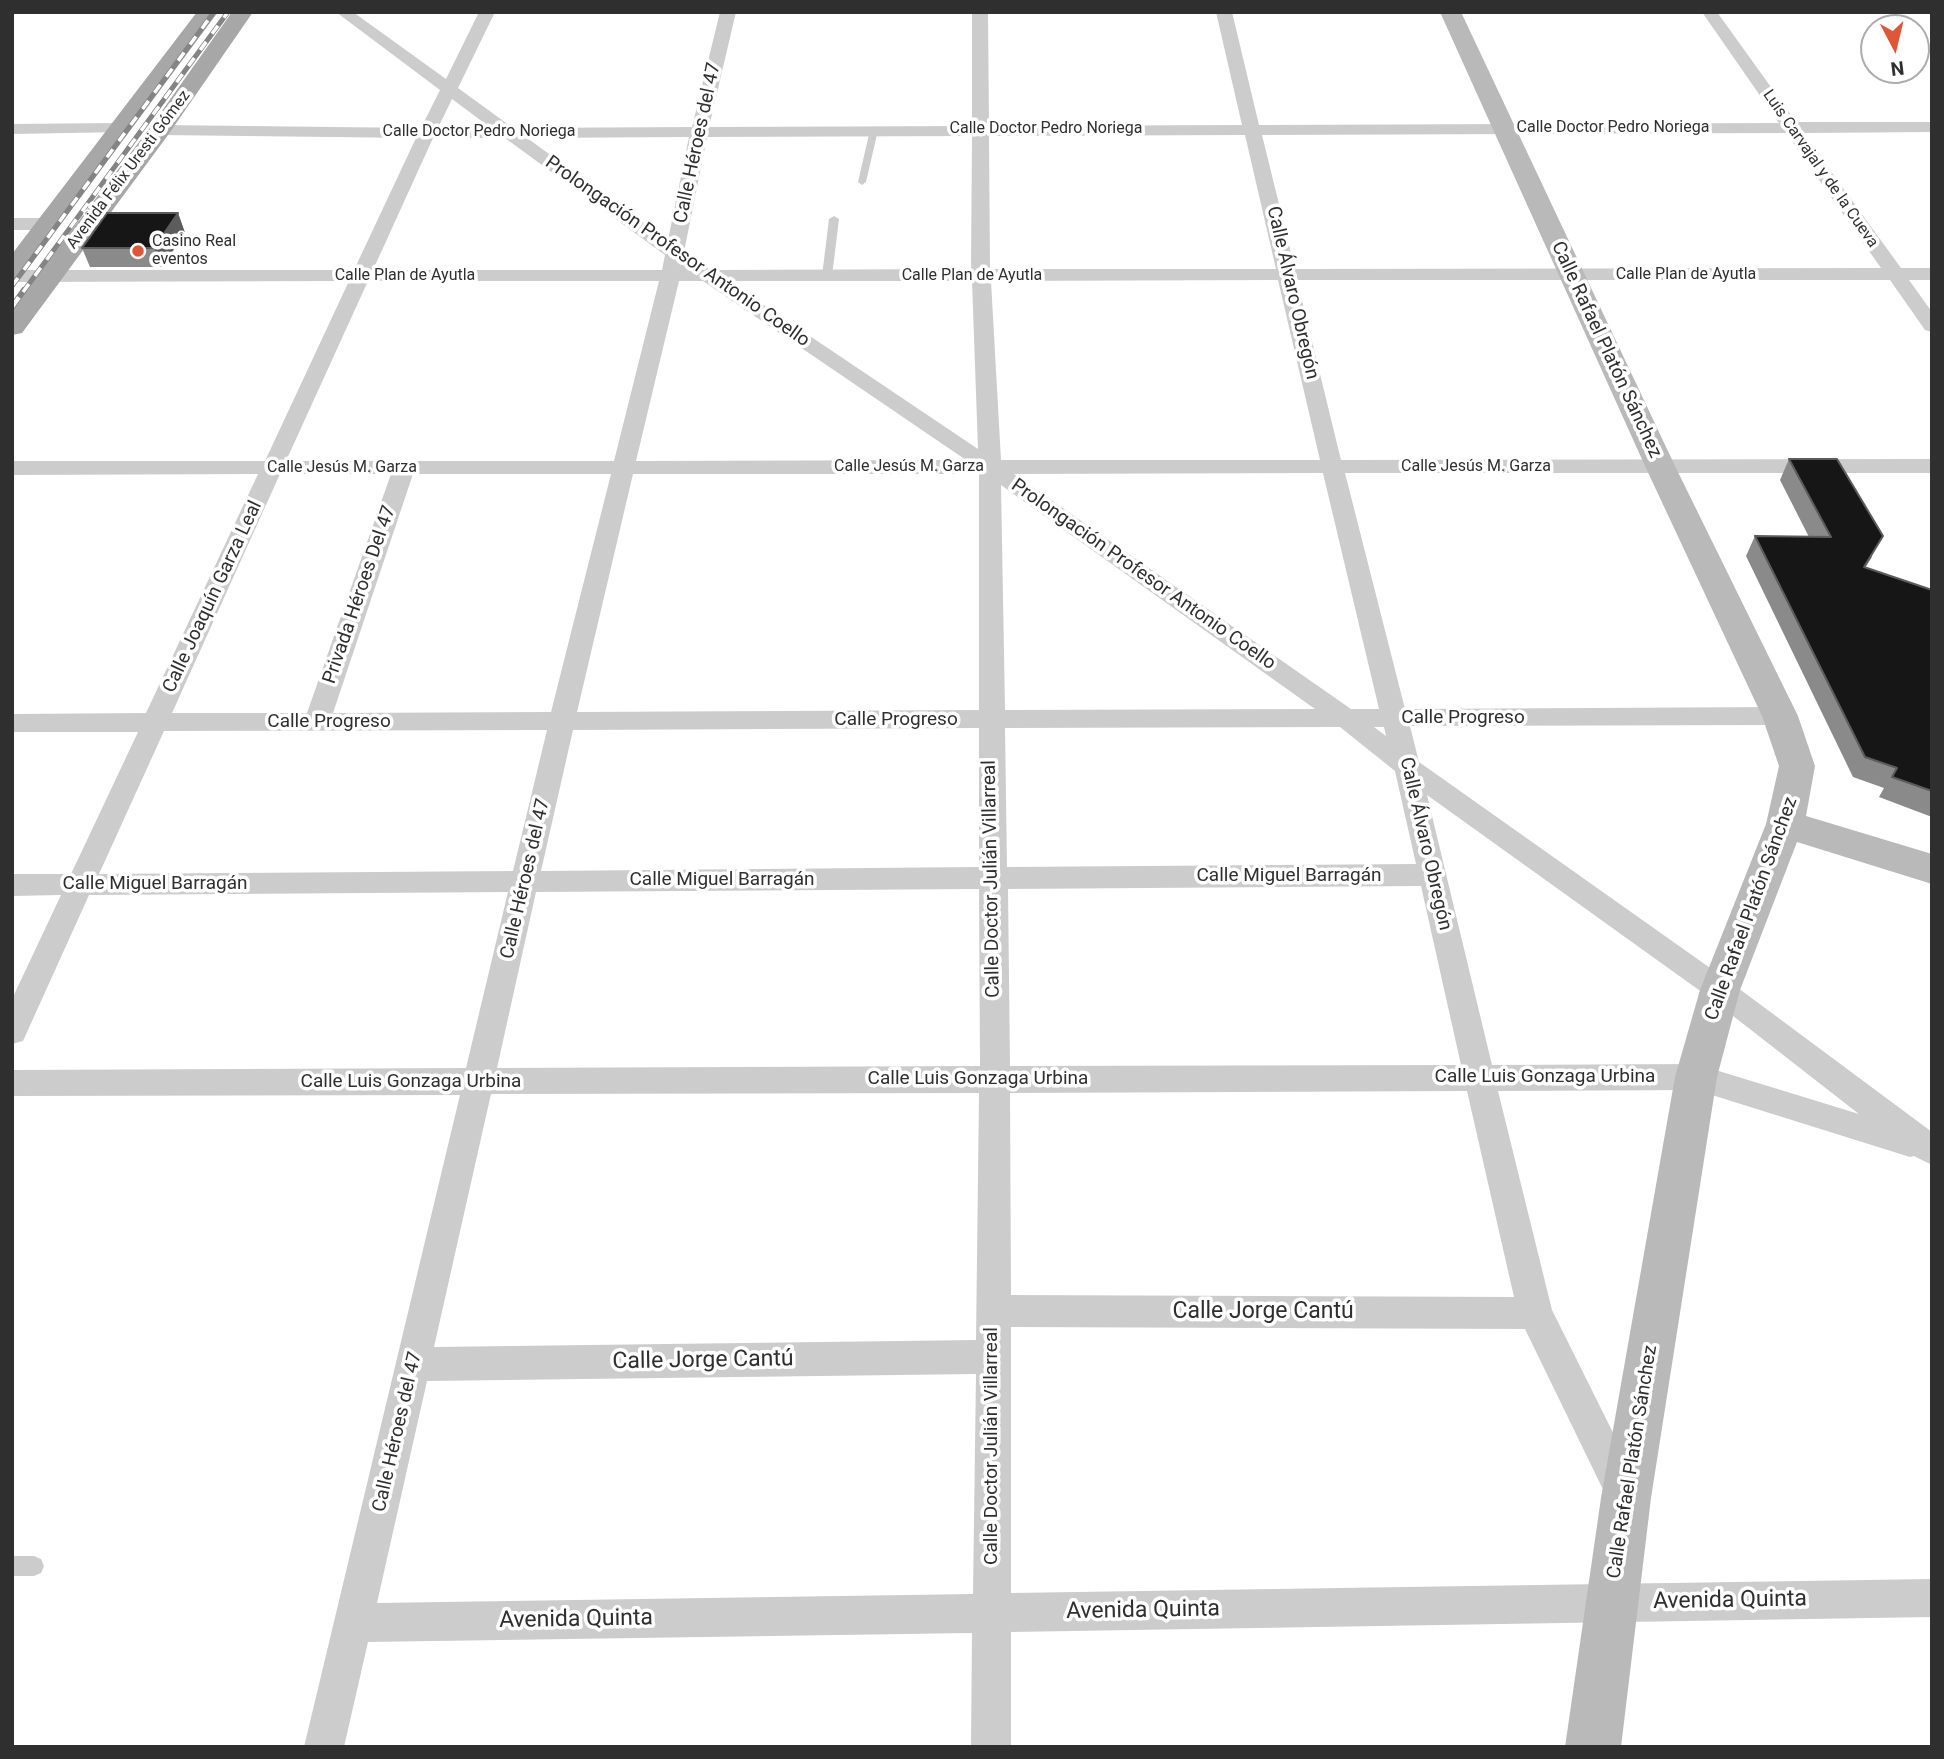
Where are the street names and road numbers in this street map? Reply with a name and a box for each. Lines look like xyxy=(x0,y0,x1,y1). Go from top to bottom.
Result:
street label: Calle Héroes del 47 xyxy=(670,61,726,225)
street label: Luis Carvajal y de la Cueva xyxy=(1758,86,1882,252)
street label: Avenida Félix Uresti Gómez xyxy=(63,87,195,253)
street label: Calle Doctor Pedro Noriega xyxy=(1517,118,1709,138)
street label: Calle Doctor Pedro Noriega xyxy=(950,119,1142,139)
street label: Calle Doctor Pedro Noriega xyxy=(383,122,575,142)
street label: Prolongación Profesor Antonio Coello xyxy=(540,152,814,352)
street label: Calle Álvaro Obregón xyxy=(1261,204,1323,382)
street label: Calle Rafael Platón Sánchez xyxy=(1546,238,1666,462)
street label: Calle Plan de Ayutla xyxy=(1616,265,1756,285)
street label: Calle Plan de Ayutla xyxy=(335,266,475,286)
street label: Calle Plan de Ayutla xyxy=(902,266,1042,286)
street label: Calle Jesús M. Garza xyxy=(834,457,984,477)
street label: Calle Jesús M. Garza xyxy=(1401,457,1551,477)
street label: Calle Jesús M. Garza xyxy=(267,458,417,478)
street label: Prolongación Profesor Antonio Coello xyxy=(1006,475,1280,675)
street label: Calle Joaquín Garza Leal xyxy=(159,497,267,697)
street label: Privada Héroes Del 47 xyxy=(319,503,401,687)
street label: Calle Progreso xyxy=(1401,707,1525,729)
street label: Calle Progreso xyxy=(834,709,958,731)
street label: Calle Progreso xyxy=(267,711,391,733)
street label: Calle Álvaro Obregón xyxy=(1394,755,1456,933)
street label: Calle Doctor Julián Villarreal xyxy=(979,760,1005,998)
street label: Calle Rafael Platón Sánchez xyxy=(1701,794,1803,1024)
street label: Calle Héroes del 47 xyxy=(496,797,556,961)
street label: Calle Miguel Barragán xyxy=(1197,865,1381,887)
street label: Calle Miguel Barragán xyxy=(630,869,814,891)
street label: Calle Miguel Barragán xyxy=(63,873,247,895)
street label: Calle Luis Gonzaga Urbina xyxy=(1435,1066,1655,1088)
street label: Calle Luis Gonzaga Urbina xyxy=(868,1068,1088,1090)
street label: Calle Luis Gonzaga Urbina xyxy=(301,1071,521,1093)
street label: Calle Jorge Cantú xyxy=(1172,1298,1354,1326)
street label: Calle Doctor Julián Villarreal xyxy=(981,1327,1003,1565)
street label: Calle Rafael Platón Sánchez xyxy=(1603,1344,1663,1580)
street label: Calle Jorge Cantú xyxy=(612,1346,794,1376)
street label: Calle Héroes del 47 xyxy=(368,1350,428,1514)
street label: Avenida Quinta xyxy=(1653,1586,1807,1616)
street label: Avenida Quinta xyxy=(1066,1596,1220,1626)
street label: Avenida Quinta xyxy=(499,1605,653,1635)

